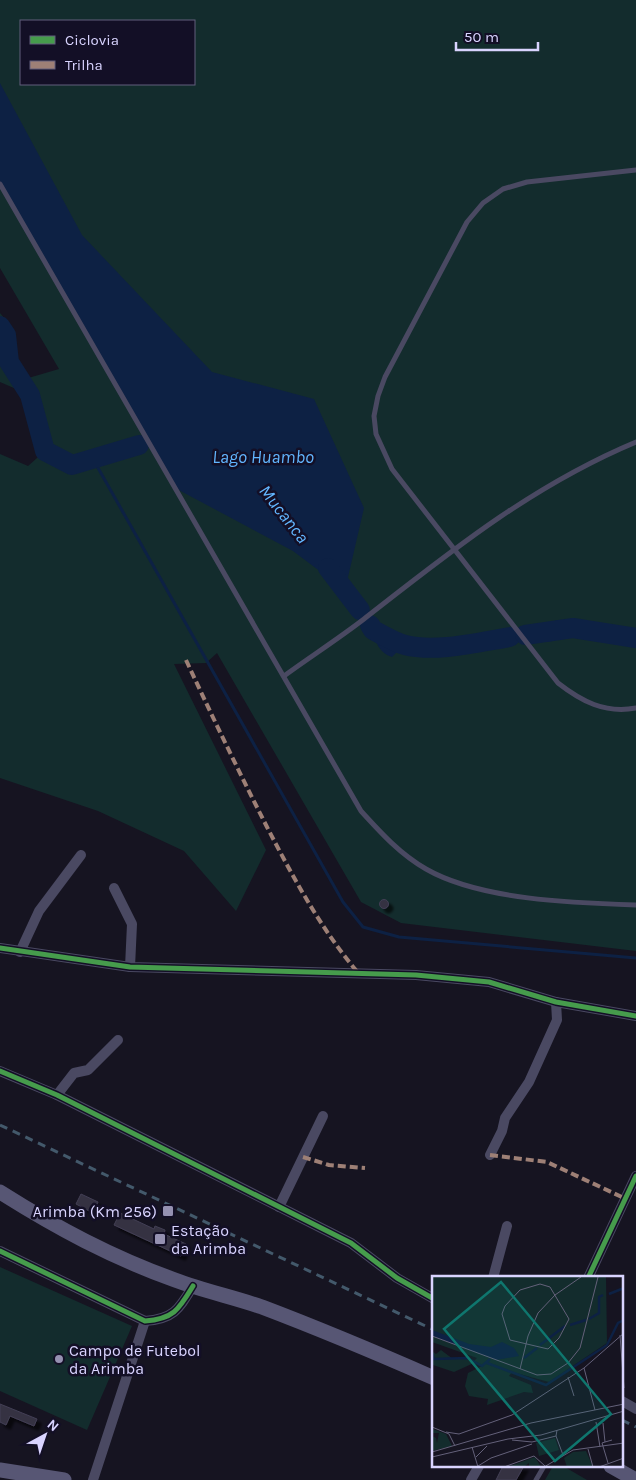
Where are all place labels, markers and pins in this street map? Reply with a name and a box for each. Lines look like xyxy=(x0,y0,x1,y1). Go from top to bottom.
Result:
place label: Arimba (Km 256) xyxy=(33,1202,157,1221)
marker: Arimba (Km 256) xyxy=(161,1204,175,1218)
place label: Estação da Arimba xyxy=(171,1221,246,1258)
marker: Estação da Arimba xyxy=(153,1232,167,1246)
place label: Campo de Futebol da Arimba xyxy=(69,1341,201,1378)
marker: Campo de Futebol da Arimba xyxy=(53,1353,65,1365)

